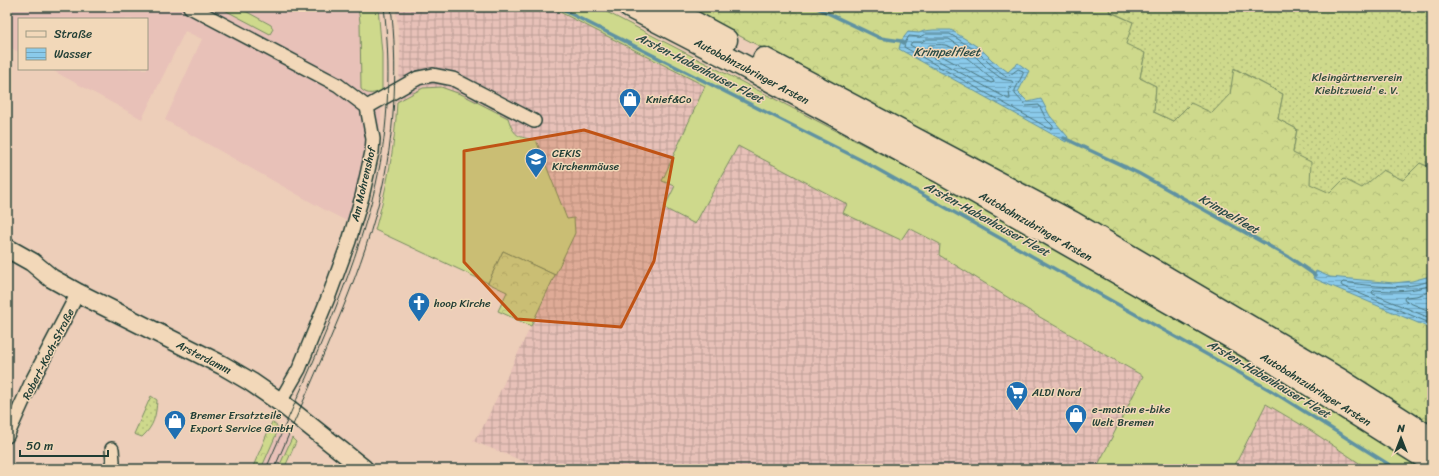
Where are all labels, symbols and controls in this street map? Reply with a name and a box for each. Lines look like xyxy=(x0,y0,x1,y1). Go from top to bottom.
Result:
legend xyxy=(18,18,148,70)
text: Straße xyxy=(54,23,92,45)
water label: Arsten-Habenhauser Fleet xyxy=(632,26,769,110)
street label: Autobahnzubringer Arsten xyxy=(690,33,813,110)
water label: Krimpelfleet xyxy=(914,41,982,63)
text: Wasser xyxy=(54,43,92,65)
park label: Kleingärtnerverein Kiebitzweid' e. V. xyxy=(1312,68,1402,100)
shop icon: Knief&Co xyxy=(617,86,643,119)
place label: Knief&Co xyxy=(646,90,692,109)
street label: Am Mohrenshof xyxy=(345,143,382,224)
place label: CEKIS Kirchenmäuse xyxy=(552,144,619,176)
school or university icon: CEKIS Kirchenmäuse xyxy=(523,146,549,179)
water label: Arsten-Habenhauser Fleet xyxy=(919,175,1055,263)
street label: Autobahnzubringer Arsten xyxy=(975,186,1096,267)
water label: Krimpelfleet xyxy=(1195,188,1265,241)
church icon: hoop Kirche xyxy=(406,290,432,323)
place label: hoop Kirche xyxy=(433,294,491,313)
street label: Robert-Koch-Straße xyxy=(17,305,80,403)
water label: Arsten-Habenhauser Fleet xyxy=(1202,333,1336,425)
street label: Arsterdamm xyxy=(172,335,235,380)
street label: Autobahnzubringer Arsten xyxy=(1256,347,1375,431)
supermarket icon: ALDI Nord xyxy=(1004,379,1030,412)
place label: ALDI Nord xyxy=(1031,383,1082,402)
place label: e-motion e-bike Welt Bremen xyxy=(1092,400,1171,432)
shop icon: e-motion e-bike Welt Bremen xyxy=(1063,402,1089,435)
place label: Bremer Ersatzteile Export Service GmbH xyxy=(190,406,294,438)
shop icon: Bremer Ersatzteile Export Service GmbH xyxy=(162,408,188,441)
north arrow xyxy=(1381,418,1421,458)
text: N xyxy=(1396,419,1405,438)
scale bar xyxy=(20,432,108,458)
text: 50 m xyxy=(26,435,53,457)

